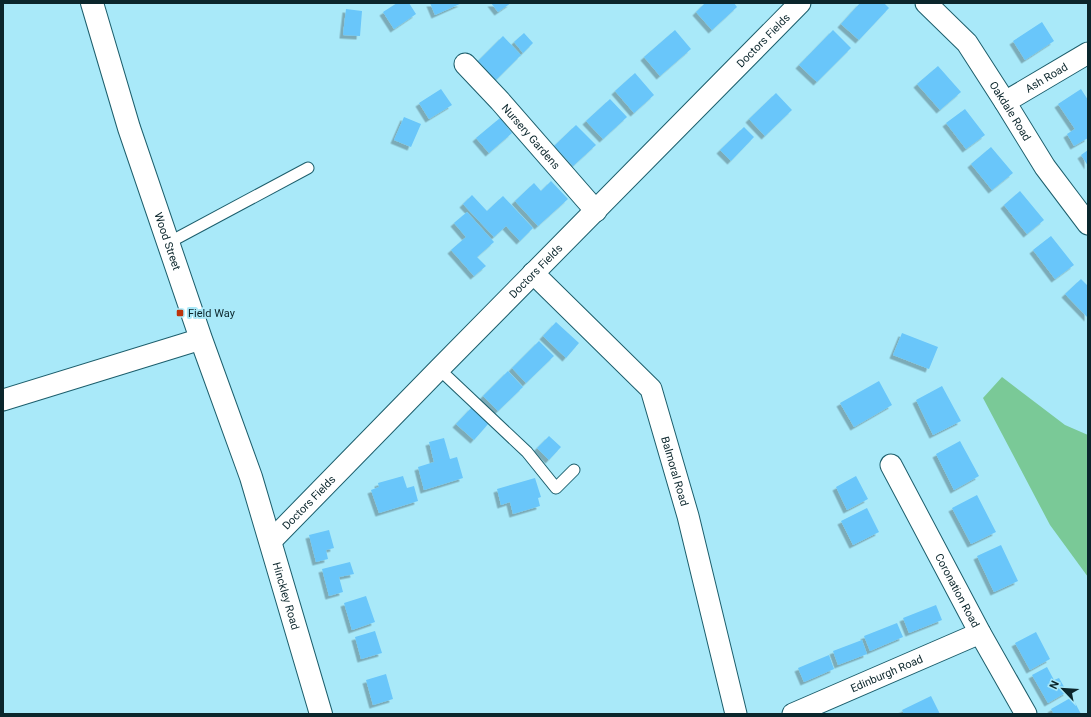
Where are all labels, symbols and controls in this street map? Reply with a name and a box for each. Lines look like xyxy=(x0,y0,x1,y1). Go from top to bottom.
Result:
street label: Doctors Fields xyxy=(734,11,793,70)
street label: Ash Road xyxy=(1023,60,1070,96)
street label: Oakdale Road xyxy=(986,79,1033,144)
street label: Nursery Gardens xyxy=(499,102,563,172)
street label: Wood Street xyxy=(151,211,183,272)
street label: Doctors Fields xyxy=(507,242,566,301)
place label: Field Way xyxy=(188,307,236,320)
marker: Field Way xyxy=(175,308,185,318)
street label: Balmoral Road xyxy=(658,435,691,507)
street label: Doctors Fields xyxy=(280,473,339,532)
street label: Coronation Road xyxy=(932,551,982,630)
street label: Hinckley Road xyxy=(270,561,302,631)
street label: Edinburgh Road xyxy=(849,653,925,695)
north arrow xyxy=(1043,669,1083,709)
text: N xyxy=(1047,679,1062,691)

